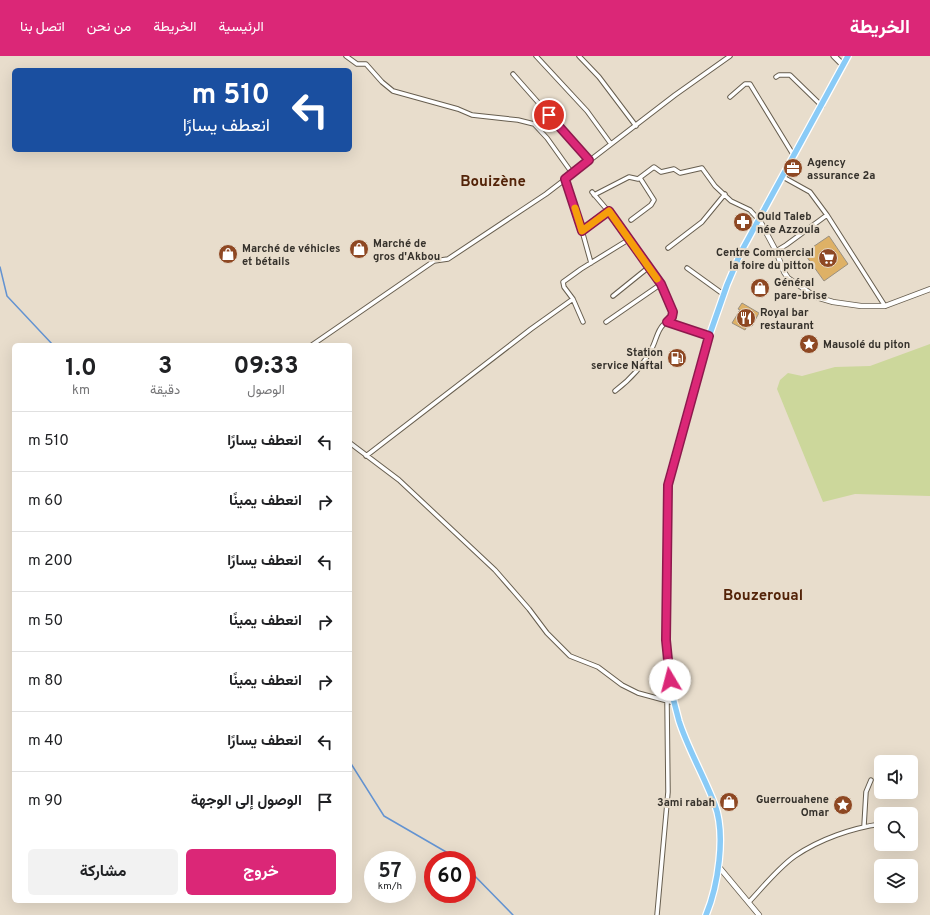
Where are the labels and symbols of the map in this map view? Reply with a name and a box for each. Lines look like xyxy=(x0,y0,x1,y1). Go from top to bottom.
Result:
pin xyxy=(532,98,566,132)
place label: Agency assurance 2a xyxy=(807,156,875,183)
office icon: Agency assurance 2a xyxy=(782,157,804,179)
district label: Bouizène xyxy=(460,173,526,192)
place label: Ould Taleb née Azzoula xyxy=(757,210,820,237)
pharmacy icon: Ould Taleb née Azzoula xyxy=(732,211,754,233)
place label: Marché de gros d'Akbou xyxy=(373,237,440,264)
shop icon: Marché de gros d'Akbou xyxy=(348,238,370,260)
place label: Marché de véhicles et bétails xyxy=(242,242,340,269)
shop icon: Marché de véhicles et bétails xyxy=(217,243,239,265)
place label: Centre Commercial la foire du pitton xyxy=(716,246,814,273)
supermarket icon: Centre Commercial la foire du pitton xyxy=(817,247,839,269)
place label: Général pare-brise xyxy=(774,276,827,303)
shop icon: Général pare-brise xyxy=(749,277,771,299)
place label: Royal bar restaurant xyxy=(760,306,814,333)
restaurant icon: Royal bar restaurant xyxy=(735,307,757,329)
place icon: Mausolé du piton xyxy=(798,333,820,355)
place label: Mausolé du piton xyxy=(823,338,910,352)
place label: Station service Naftal xyxy=(591,346,663,373)
fuel station icon: Station service Naftal xyxy=(666,347,688,369)
district label: Bouzeroual xyxy=(723,587,803,606)
position arrow xyxy=(649,659,691,701)
shop icon: 3ami rabah xyxy=(718,791,740,813)
place label: Guerrouahene Omar xyxy=(756,793,829,820)
place icon: Guerrouahene Omar xyxy=(832,794,854,816)
place label: 3ami rabah xyxy=(657,796,715,810)
speed limit sign: 60 xyxy=(424,851,476,903)

